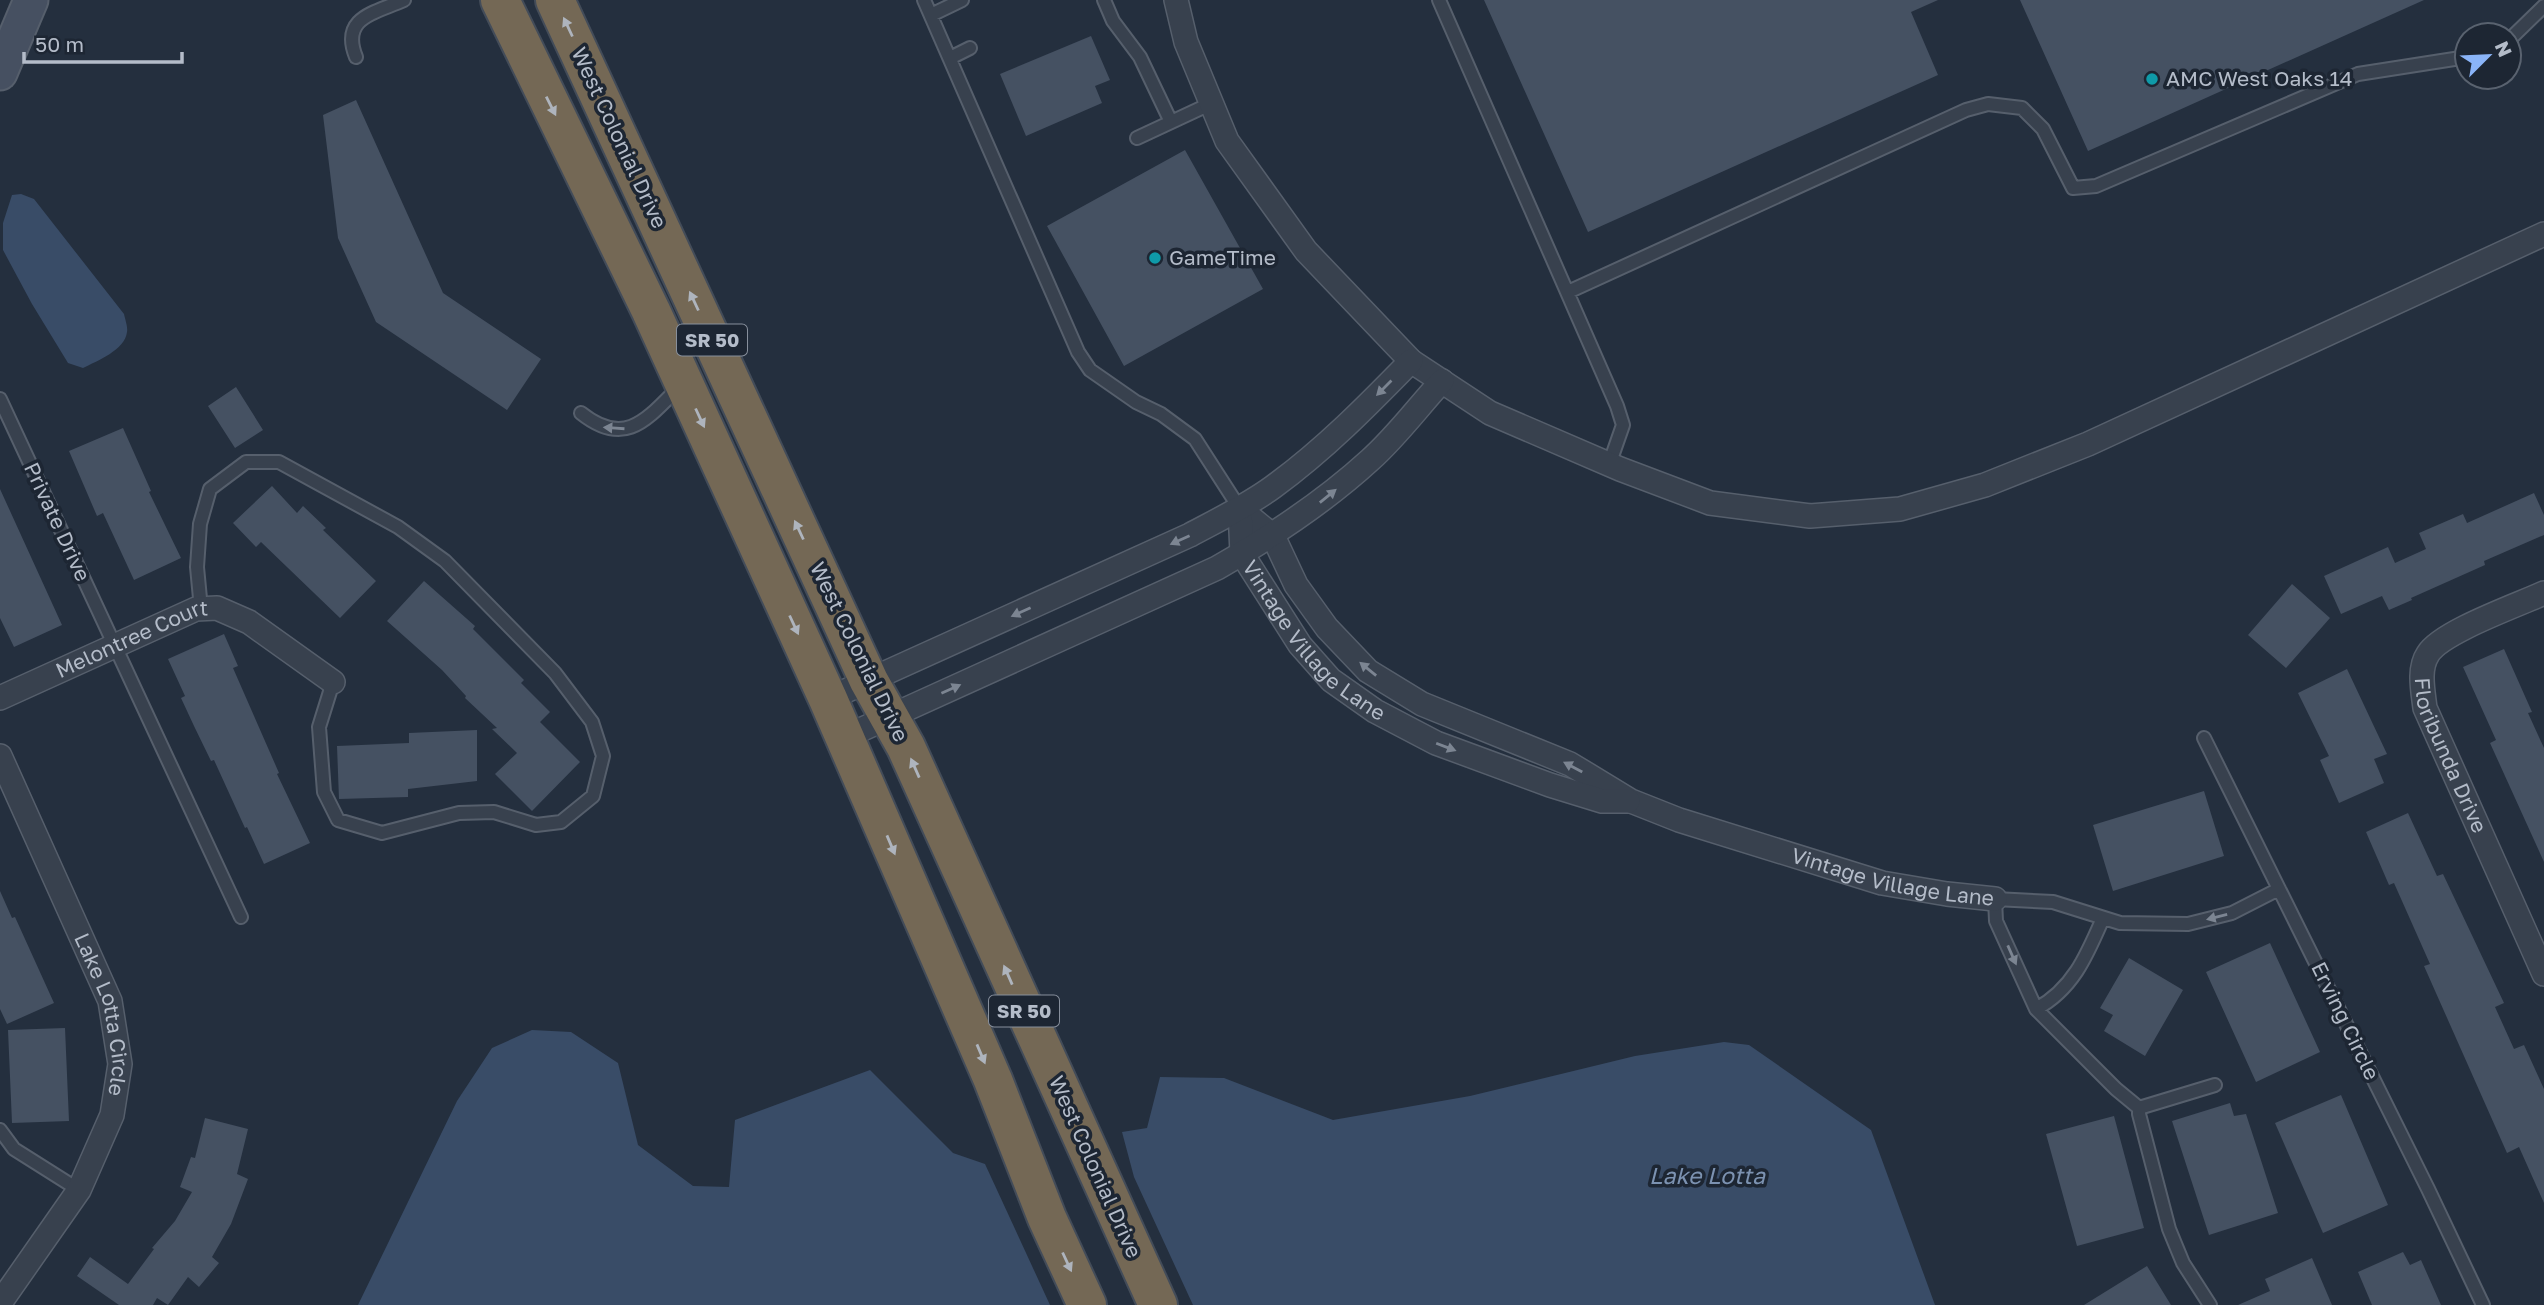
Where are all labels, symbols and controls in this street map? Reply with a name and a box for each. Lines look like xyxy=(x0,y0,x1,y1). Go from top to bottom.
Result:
one-way arrow xyxy=(562,17,574,37)
scale bar xyxy=(24,21,182,65)
north arrow xyxy=(2453,21,2523,91)
text: 50 m xyxy=(35,31,84,57)
text: N xyxy=(2491,38,2517,60)
street label: West Colonial Drive xyxy=(567,43,673,232)
place label: AMC West Oaks 14 xyxy=(2166,65,2353,91)
marker: AMC West Oaks 14 xyxy=(2144,71,2160,87)
one-way arrow xyxy=(545,96,556,116)
place label: GameTime xyxy=(1169,244,1276,270)
marker: GameTime xyxy=(1147,250,1163,266)
one-way arrow xyxy=(688,291,700,311)
road number: SR 50 xyxy=(677,324,747,356)
one-way arrow xyxy=(1377,379,1393,396)
one-way arrow xyxy=(695,408,706,429)
one-way arrow xyxy=(603,422,625,433)
street label: Private Drive xyxy=(19,458,97,585)
one-way arrow xyxy=(1318,488,1336,503)
one-way arrow xyxy=(793,519,804,540)
one-way arrow xyxy=(1169,535,1190,546)
street label: Vintage Village Lane xyxy=(1237,555,1390,726)
street label: West Colonial Drive xyxy=(805,557,915,746)
street label: Melontree Court xyxy=(51,594,209,683)
one-way arrow xyxy=(1010,607,1031,618)
one-way arrow xyxy=(789,615,800,636)
one-way arrow xyxy=(1360,662,1377,677)
street label: Floribunda Drive xyxy=(2410,677,2493,837)
one-way arrow xyxy=(941,683,961,695)
one-way arrow xyxy=(1436,741,1457,752)
one-way arrow xyxy=(909,758,921,778)
one-way arrow xyxy=(1562,761,1582,773)
one-way arrow xyxy=(885,835,897,855)
street label: Vintage Village Lane xyxy=(1788,842,1995,911)
one-way arrow xyxy=(2206,912,2228,923)
street label: Lake Lotta Circle xyxy=(69,929,134,1098)
one-way arrow xyxy=(2006,945,2018,965)
street label: Erving Circle xyxy=(2306,957,2386,1084)
one-way arrow xyxy=(1002,965,1014,985)
road number: SR 50 xyxy=(989,995,1059,1026)
one-way arrow xyxy=(976,1044,987,1065)
street label: West Colonial Drive xyxy=(1044,1071,1148,1262)
water label: Lake Lotta xyxy=(1649,1161,1766,1189)
one-way arrow xyxy=(1061,1252,1073,1272)

